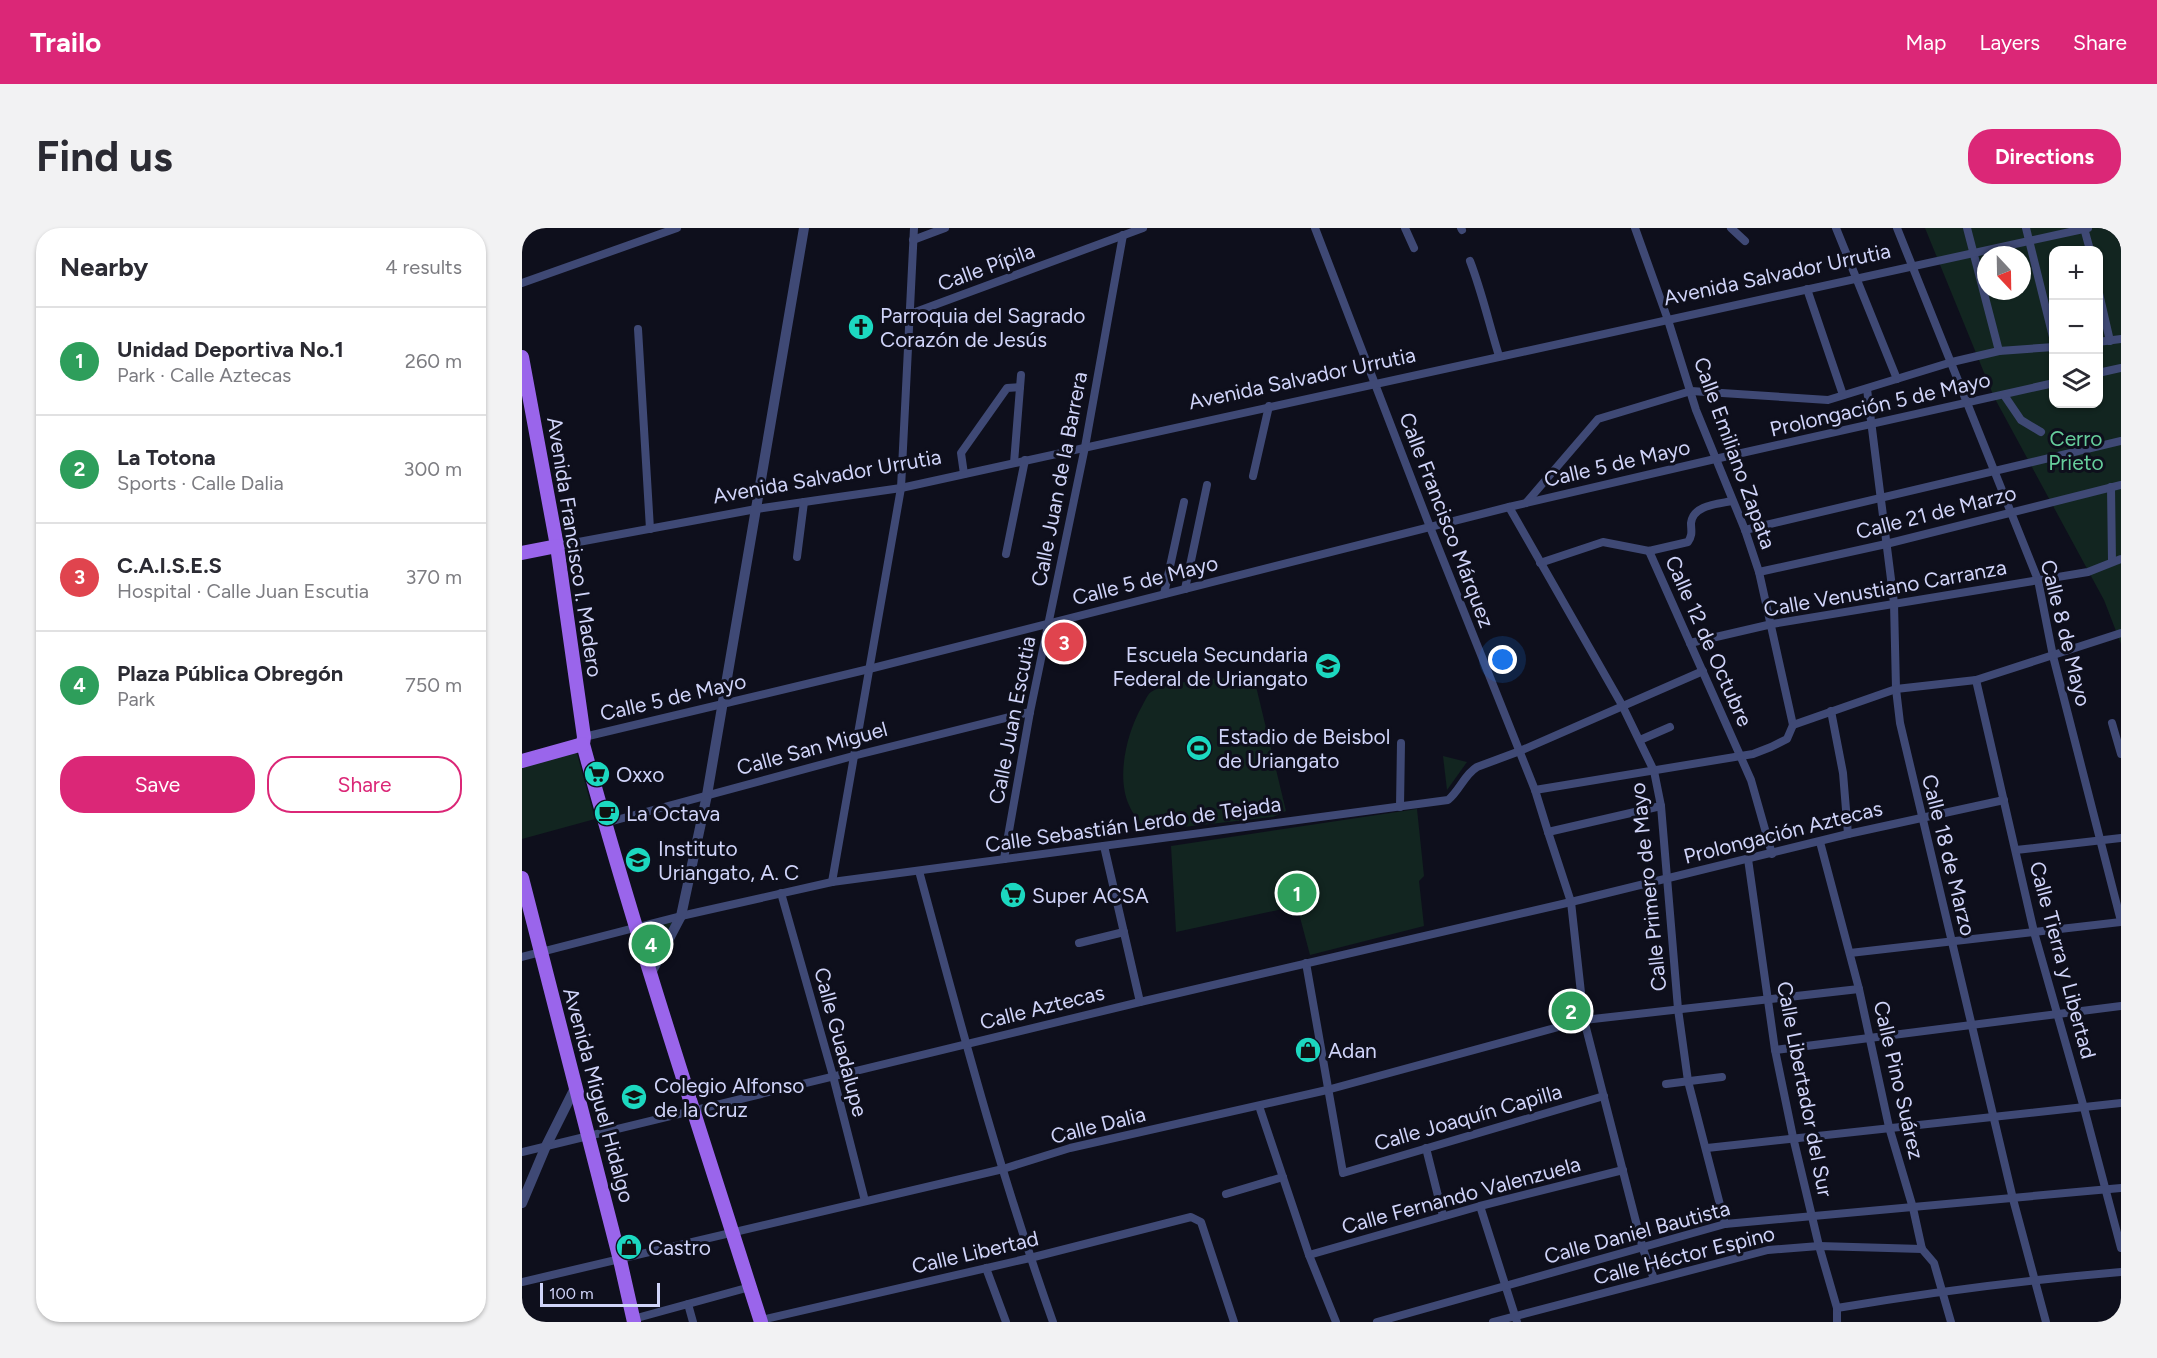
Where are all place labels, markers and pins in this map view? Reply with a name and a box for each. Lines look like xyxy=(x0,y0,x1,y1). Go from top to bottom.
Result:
place label: Parroquia del Sagrado Corazón de Jesús xyxy=(880,303,1085,352)
church icon: Parroquia del Sagrado Corazón de Jesús xyxy=(846,312,876,342)
pin: 3 xyxy=(1044,620,1084,664)
place label: Escuela Secundaria Federal de Uriangato xyxy=(1113,642,1308,691)
school or university icon: Escuela Secundaria Federal de Uriangato xyxy=(1313,651,1343,681)
place label: Estadio de Beisbol de Uriangato xyxy=(1218,724,1390,773)
sports icon: Estadio de Beisbol de Uriangato xyxy=(1184,733,1214,763)
supermarket icon: Oxxo xyxy=(582,759,612,789)
place label: Oxxo xyxy=(616,762,664,787)
cafe icon: La Octava xyxy=(592,798,622,828)
place label: La Octava xyxy=(626,801,720,826)
place label: Instituto Uriangato, A. C xyxy=(658,836,799,885)
school or university icon: Instituto Uriangato, A. C xyxy=(623,845,653,875)
pin: 1 xyxy=(1278,870,1316,916)
supermarket icon: Super ACSA xyxy=(998,880,1028,910)
place label: Super ACSA xyxy=(1032,883,1149,908)
pin: 4 xyxy=(632,922,670,966)
pin: 2 xyxy=(1552,988,1590,1034)
shop icon: Adan xyxy=(1293,1035,1323,1065)
place label: Adan xyxy=(1328,1038,1377,1063)
place label: Colegio Alfonso de la Cruz xyxy=(654,1073,804,1122)
school or university icon: Colegio Alfonso de la Cruz xyxy=(619,1082,649,1112)
shop icon: Castro xyxy=(614,1232,644,1262)
place label: Castro xyxy=(648,1235,711,1260)

